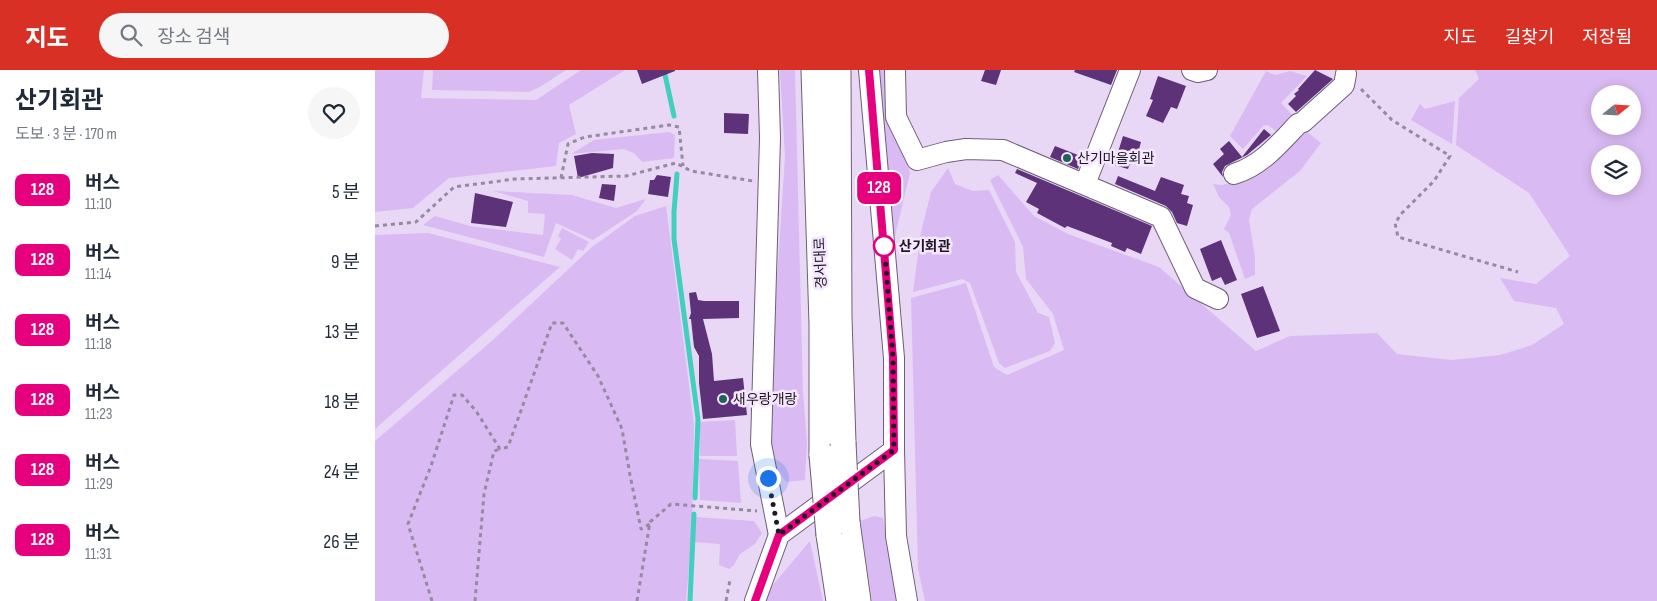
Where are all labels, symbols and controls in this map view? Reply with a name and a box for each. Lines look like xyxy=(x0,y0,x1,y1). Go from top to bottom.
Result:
search box xyxy=(99,13,449,58)
icon: search xyxy=(117,21,145,49)
text: 지도 xyxy=(25,24,69,53)
text: 장소 검색 xyxy=(157,26,230,49)
text: 지도 xyxy=(1444,27,1477,48)
text: 길찾기 xyxy=(1505,27,1554,48)
text: 저장됨 xyxy=(1582,27,1632,48)
north arrow xyxy=(1591,85,1641,135)
map controls xyxy=(1591,85,1641,195)
text: 산기회관 xyxy=(15,86,103,115)
button: heart xyxy=(308,87,360,139)
text: 도보 · 3 분 · 170 m xyxy=(15,125,117,144)
button: layers xyxy=(1591,145,1641,195)
place label: 산기마을회관 xyxy=(1077,150,1154,167)
marker: 산기마을회관 xyxy=(1061,152,1073,164)
text: 버스 xyxy=(85,172,120,195)
line badge: 128 xyxy=(850,172,908,204)
text: 128 xyxy=(867,177,891,198)
text: 128 xyxy=(31,179,54,200)
text: 5 분 xyxy=(332,181,360,204)
text: 11:10 xyxy=(85,195,112,214)
marker: 산기회관 xyxy=(873,235,895,257)
street label: 경서대로 xyxy=(811,237,830,289)
place label: 산기회관 xyxy=(899,238,951,255)
text: 버스 xyxy=(85,242,120,265)
text: 128 xyxy=(31,249,54,270)
text: 9 분 xyxy=(331,251,360,274)
text: 11:14 xyxy=(85,265,112,284)
text: 버스 xyxy=(85,312,120,335)
text: 128 xyxy=(31,319,54,340)
text: 13 분 xyxy=(325,321,360,344)
text: 11:18 xyxy=(85,335,112,354)
text: 버스 xyxy=(85,382,120,405)
text: 128 xyxy=(31,389,54,410)
text: 18 분 xyxy=(325,391,360,414)
place label: 새우랑개랑 xyxy=(733,391,798,408)
marker: 새우랑개랑 xyxy=(717,393,729,405)
text: 11:23 xyxy=(85,405,113,424)
text: 버스 xyxy=(85,452,120,475)
text: 128 xyxy=(31,459,54,480)
text: 24 분 xyxy=(324,461,360,484)
your location xyxy=(756,466,781,491)
text: 11:29 xyxy=(85,475,113,494)
text: 버스 xyxy=(85,522,120,545)
text: 128 xyxy=(31,529,54,550)
text: 26 분 xyxy=(323,531,360,554)
text: 11:31 xyxy=(85,545,112,564)

